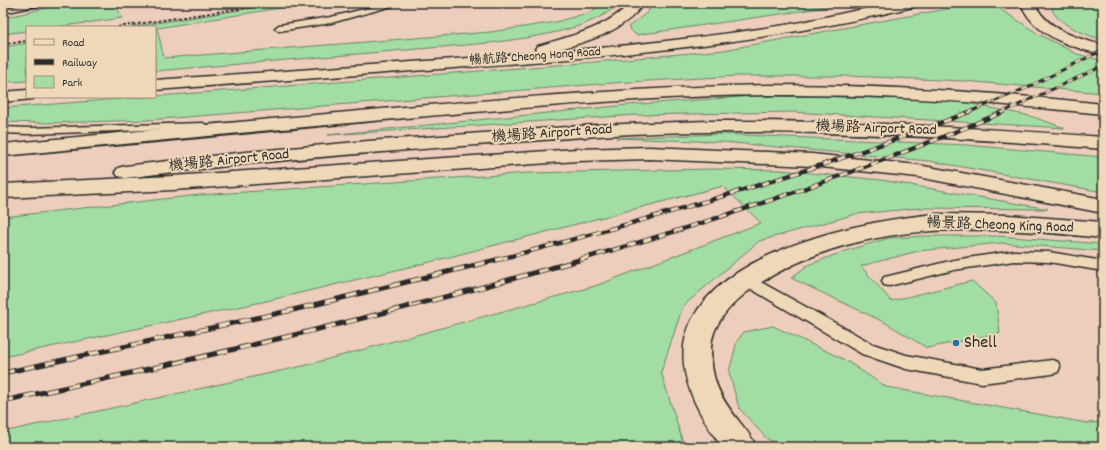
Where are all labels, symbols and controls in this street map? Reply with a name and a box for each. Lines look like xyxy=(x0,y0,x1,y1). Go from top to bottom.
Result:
legend xyxy=(26,26,156,98)
text: Road xyxy=(62,35,84,52)
street label: 暢航路 Cheong Hong Road xyxy=(469,43,601,71)
text: Railway xyxy=(62,55,98,72)
text: Park xyxy=(62,75,83,92)
street label: 機場路 Airport Road xyxy=(815,116,937,142)
street label: 機場路 Airport Road xyxy=(491,119,613,149)
street label: 機場路 Airport Road xyxy=(168,144,290,178)
street label: 暢景路 Cheong King Road xyxy=(926,212,1074,240)
place label: Shell xyxy=(964,331,997,356)
marker: Shell xyxy=(951,338,961,348)

